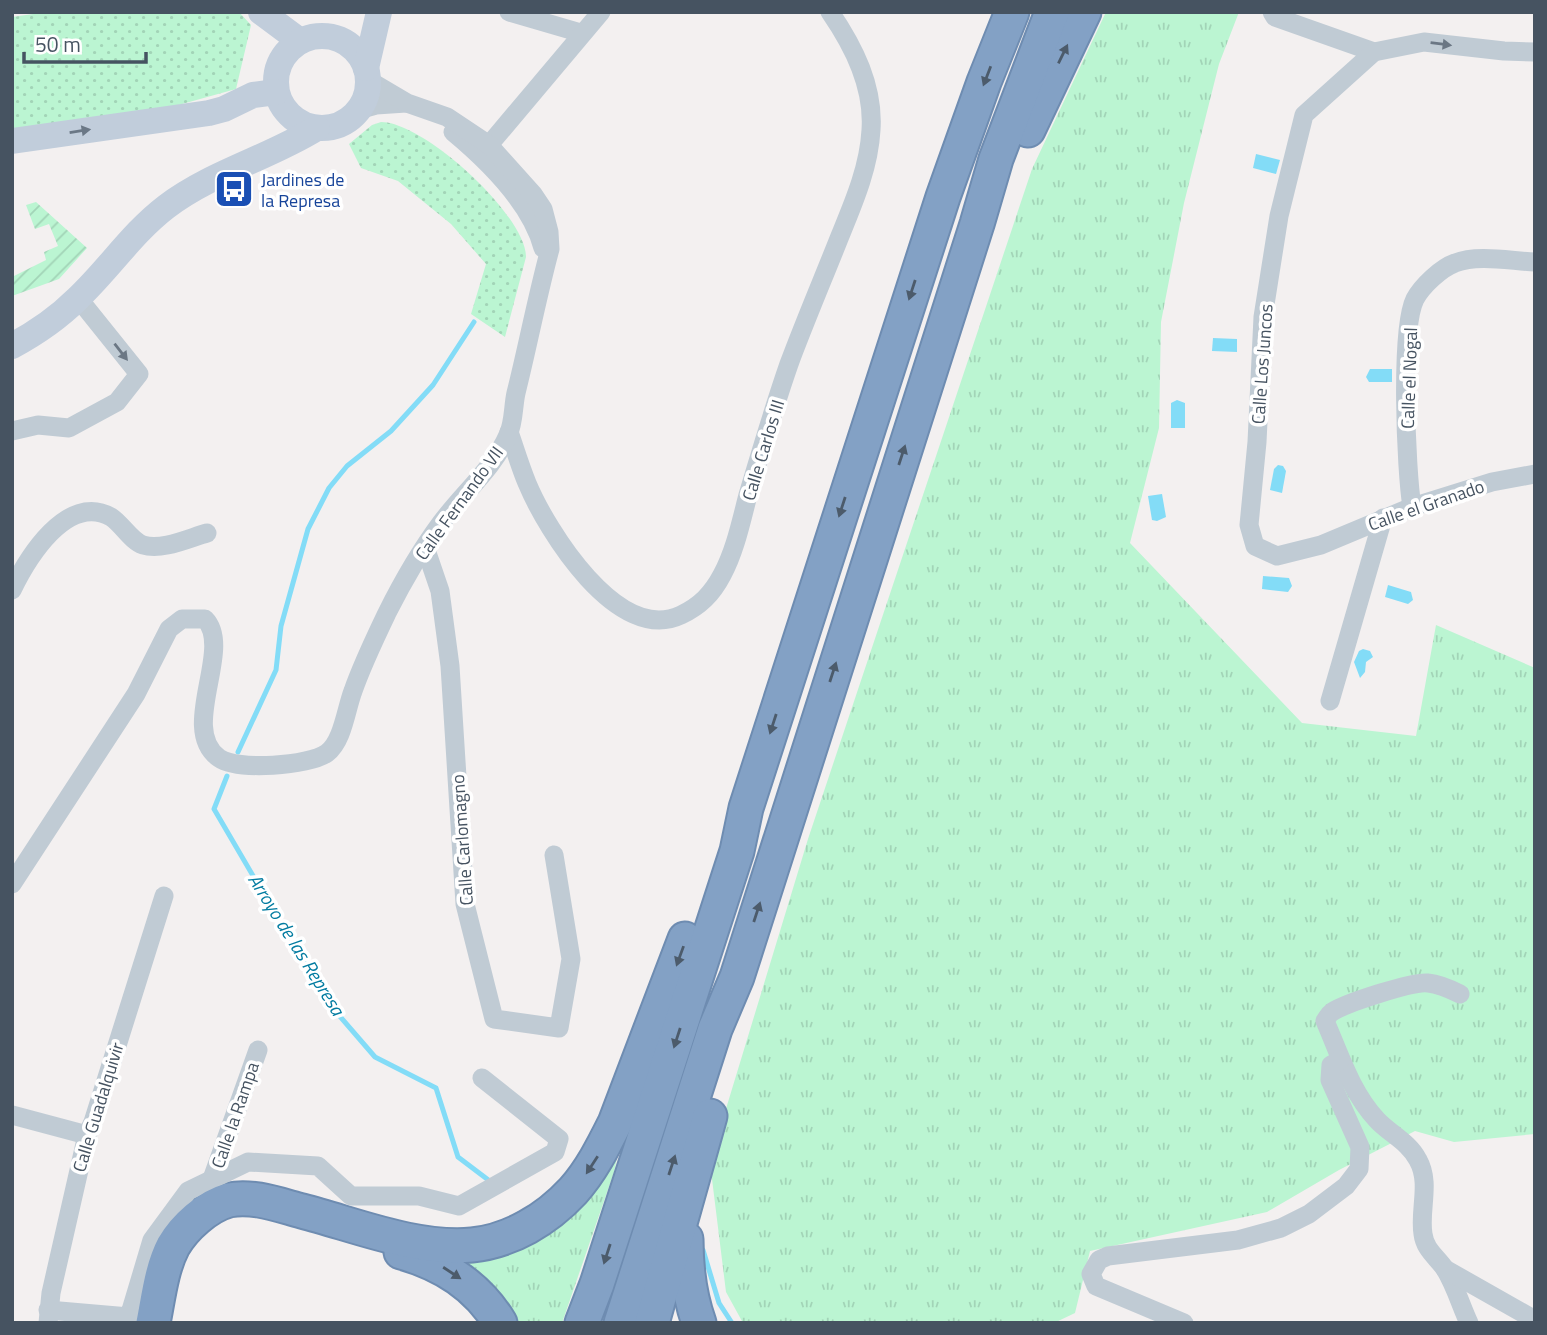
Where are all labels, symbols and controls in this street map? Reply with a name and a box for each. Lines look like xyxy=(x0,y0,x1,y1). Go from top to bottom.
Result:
scale bar xyxy=(24,21,147,65)
text: 50 m xyxy=(35,28,81,60)
one-way arrow xyxy=(1430,38,1452,49)
one-way arrow xyxy=(1057,44,1069,64)
one-way arrow xyxy=(981,65,992,86)
one-way arrow xyxy=(69,125,91,136)
place label: Jardines de la Represa xyxy=(261,166,344,214)
bus stop icon: Jardines de la Represa xyxy=(213,168,255,210)
one-way arrow xyxy=(906,280,917,301)
street label: Calle Los Juncos xyxy=(1244,303,1280,425)
street label: Calle el Nogal xyxy=(1394,327,1424,429)
one-way arrow xyxy=(113,342,128,360)
street label: Calle Carlos III xyxy=(735,396,791,504)
street label: Calle Fernando VII xyxy=(408,440,510,566)
one-way arrow xyxy=(898,444,908,465)
street label: Calle el Granado xyxy=(1364,472,1488,538)
one-way arrow xyxy=(836,497,847,518)
one-way arrow xyxy=(828,661,839,682)
one-way arrow xyxy=(767,713,777,734)
street label: Calle Carlomagno xyxy=(444,774,480,906)
water label: Arroyo de las Represa xyxy=(242,867,353,1022)
one-way arrow xyxy=(752,901,763,922)
one-way arrow xyxy=(674,945,685,966)
one-way arrow xyxy=(671,1027,681,1048)
street label: Calle Guadalquivir xyxy=(65,1039,131,1175)
street label: Calle la Rampa xyxy=(204,1058,266,1172)
one-way arrow xyxy=(668,1154,678,1175)
one-way arrow xyxy=(585,1155,598,1175)
one-way arrow xyxy=(601,1244,612,1265)
one-way arrow xyxy=(442,1267,461,1280)

